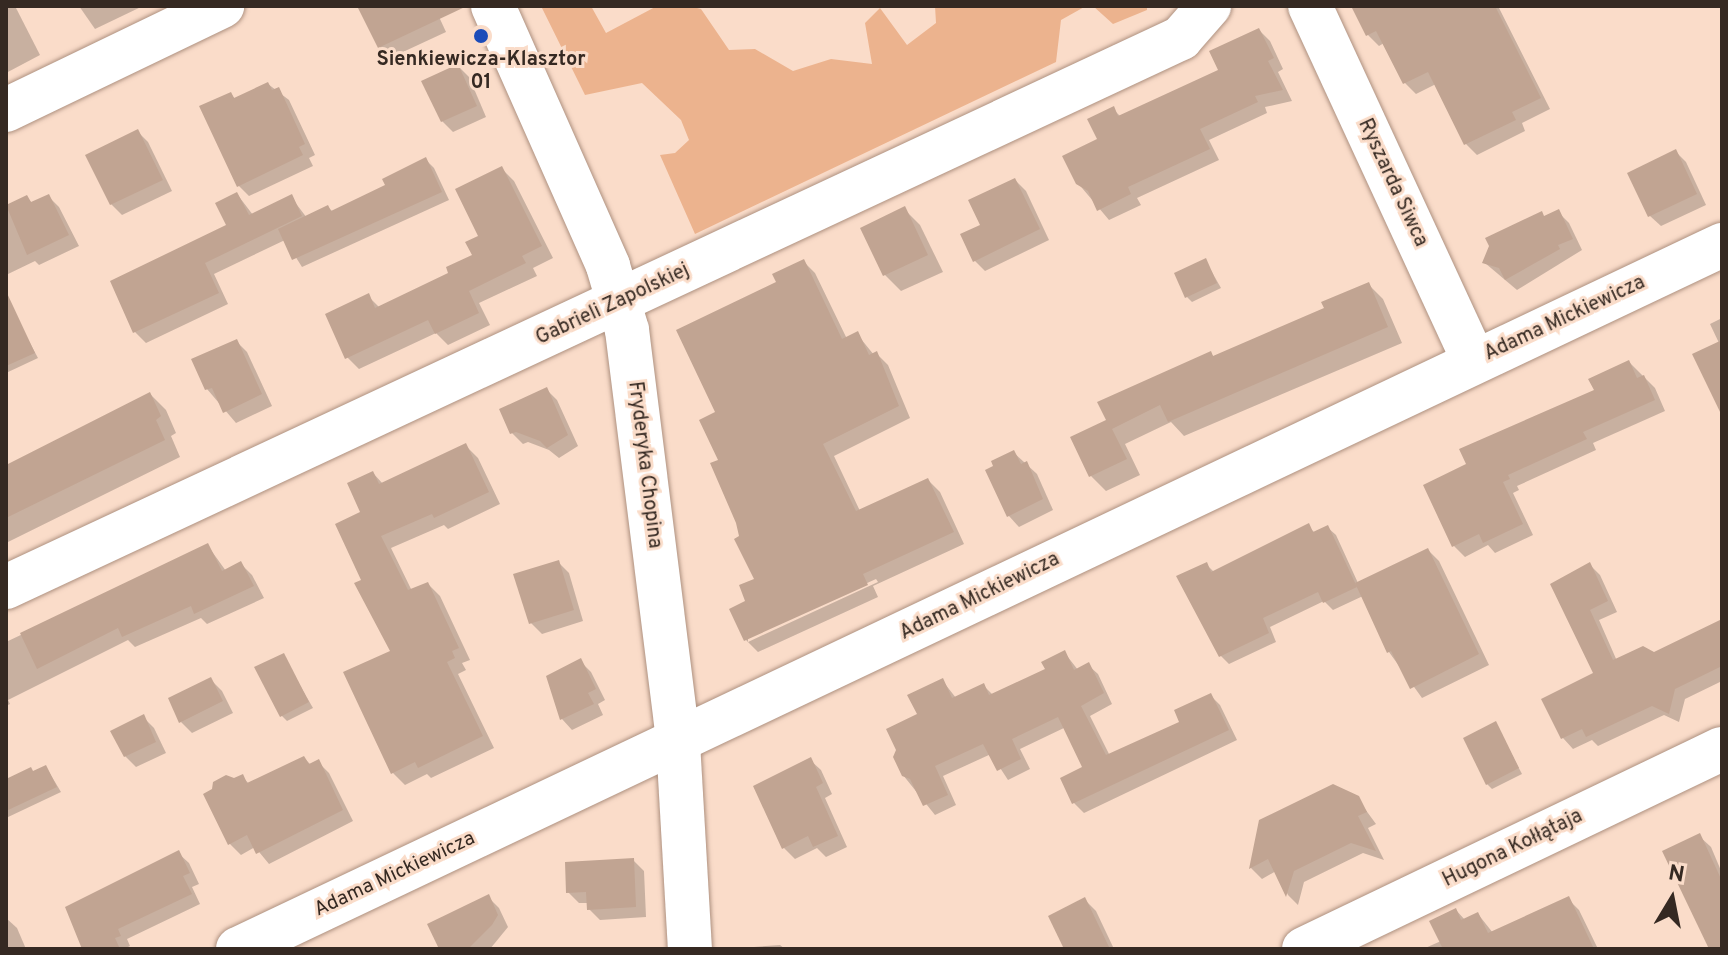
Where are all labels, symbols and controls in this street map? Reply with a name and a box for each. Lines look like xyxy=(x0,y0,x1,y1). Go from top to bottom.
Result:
marker: Sienkiewicza-Klasztor 01 xyxy=(472,27,490,45)
place label: Sienkiewicza-Klasztor 01 xyxy=(376,48,586,95)
street label: Ryszarda Siwca xyxy=(1352,115,1432,251)
street label: Gabrieli Zapolskiej xyxy=(532,259,694,351)
street label: Adama Mickiewicza xyxy=(1481,271,1649,367)
street label: Fryderyka Chopina xyxy=(622,380,666,550)
street label: Adama Mickiewicza xyxy=(896,548,1064,646)
street label: Hugona Kołłątaja xyxy=(1439,805,1587,893)
street label: Adama Mickiewicza xyxy=(311,827,479,923)
north arrow xyxy=(1632,859,1712,939)
text: N xyxy=(1666,860,1686,890)

